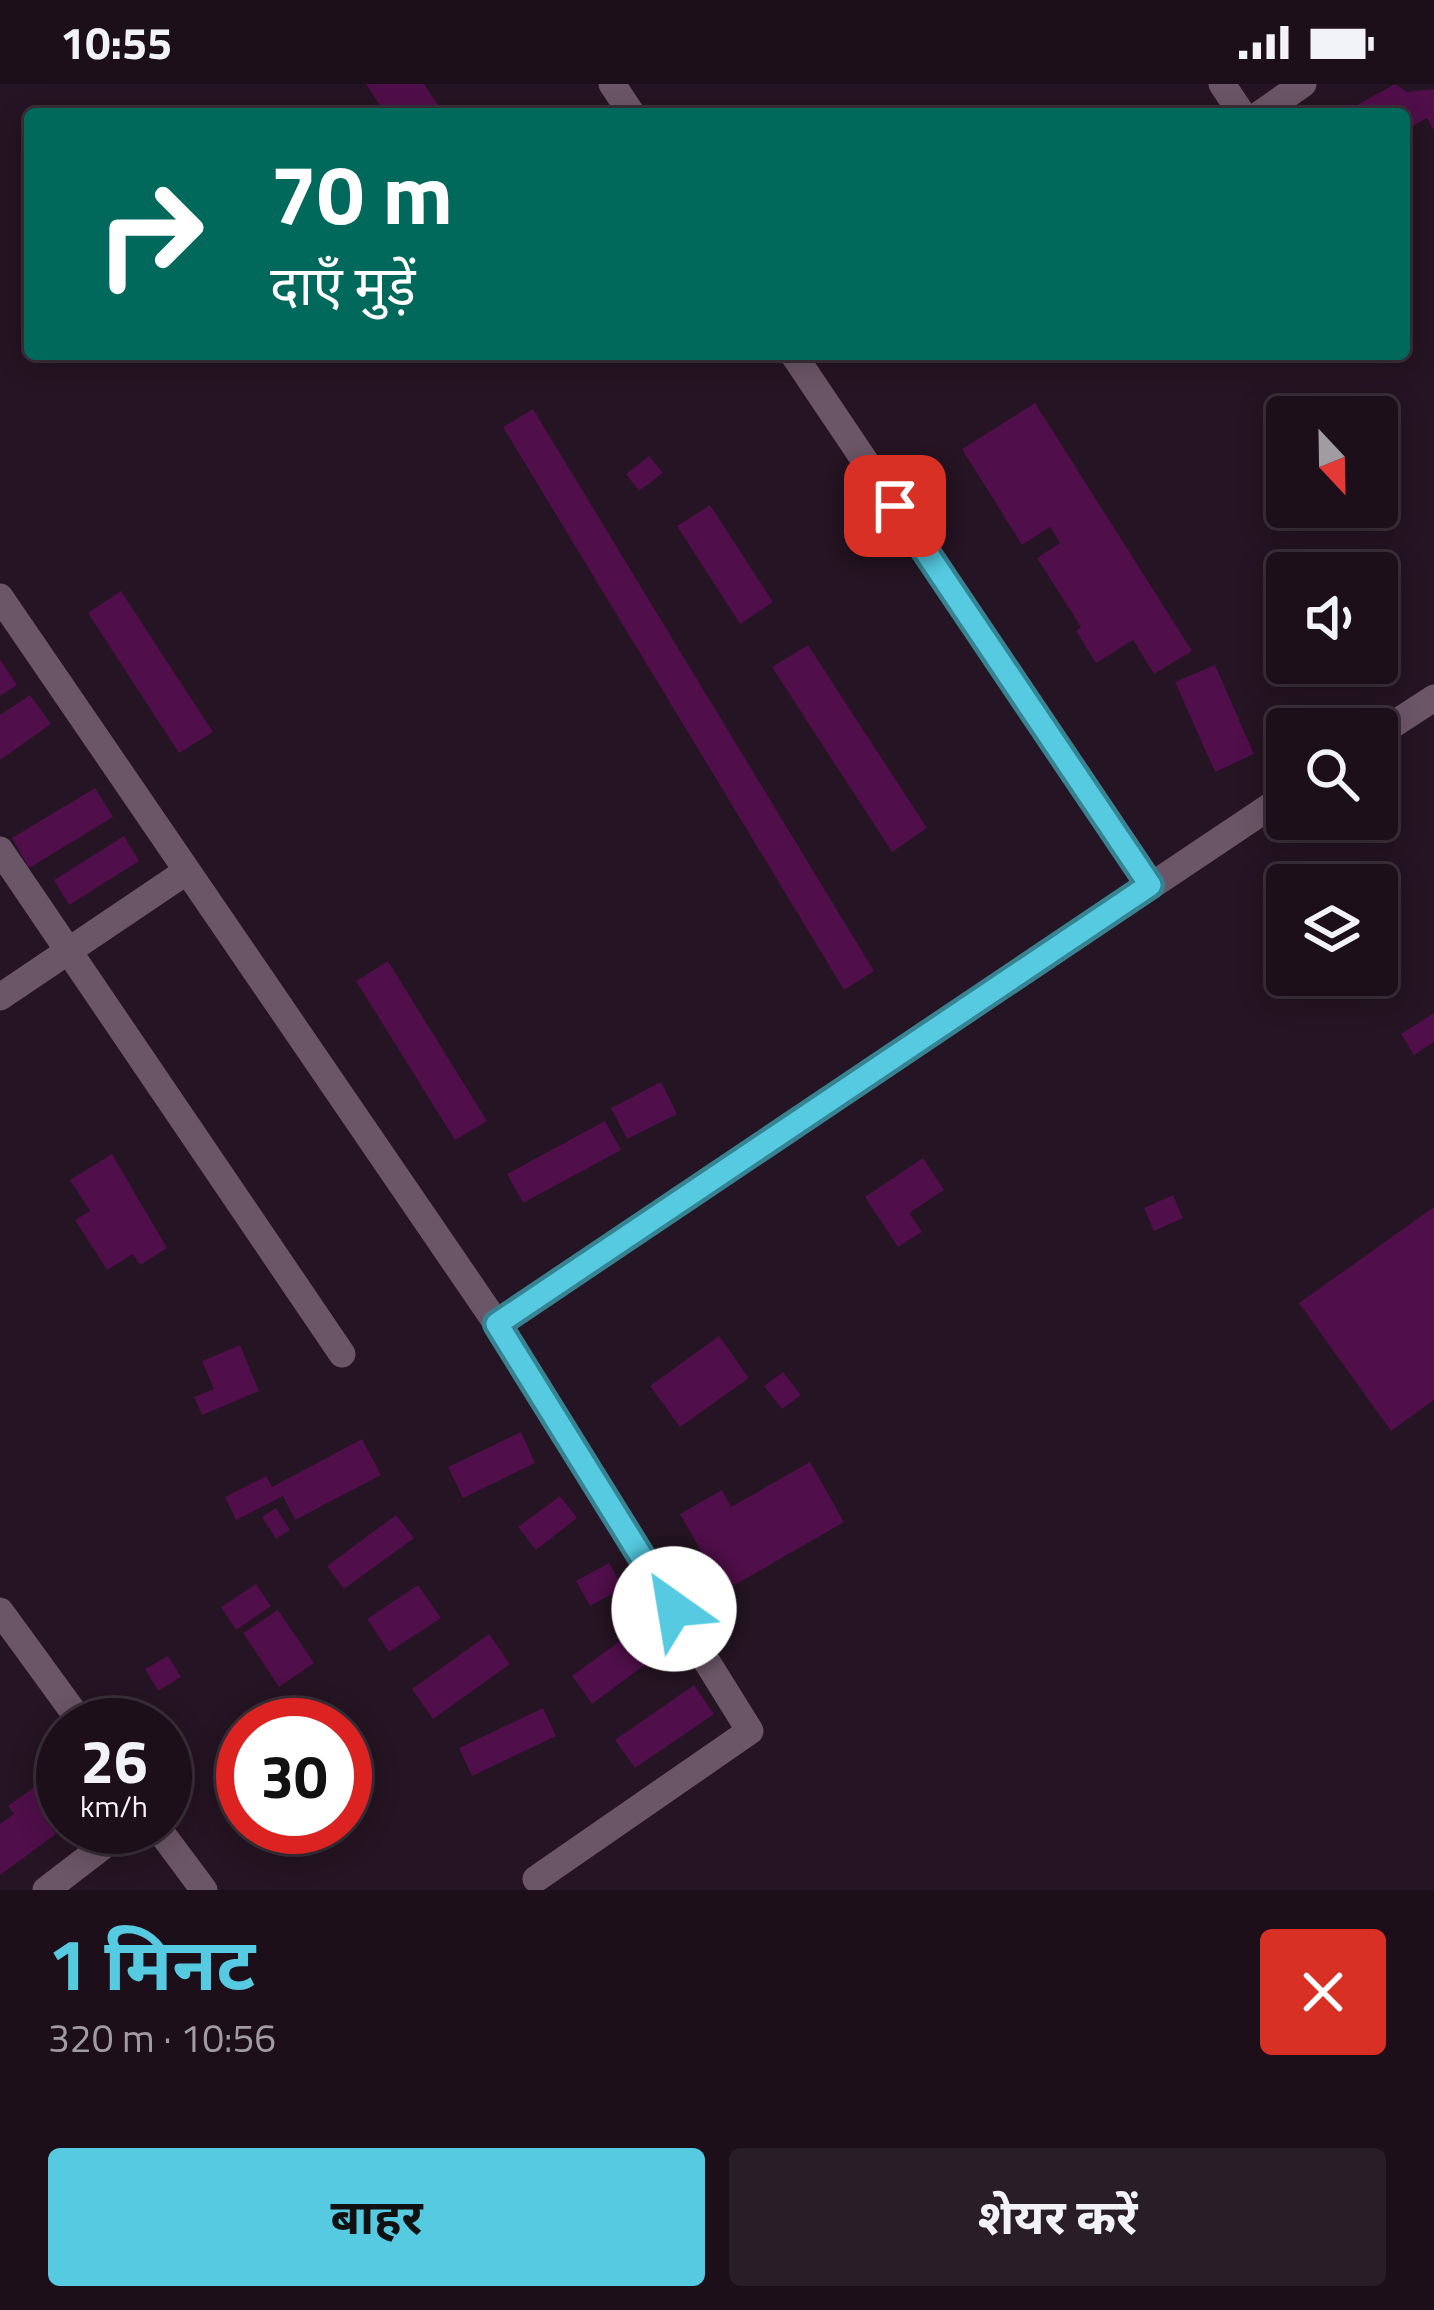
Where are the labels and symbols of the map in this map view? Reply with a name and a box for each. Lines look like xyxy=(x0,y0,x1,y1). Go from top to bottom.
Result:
north arrow xyxy=(1266,396,1398,528)
pin xyxy=(844,455,946,557)
position arrow xyxy=(611,1546,737,1672)
speed limit sign: 30 xyxy=(216,1698,372,1854)

